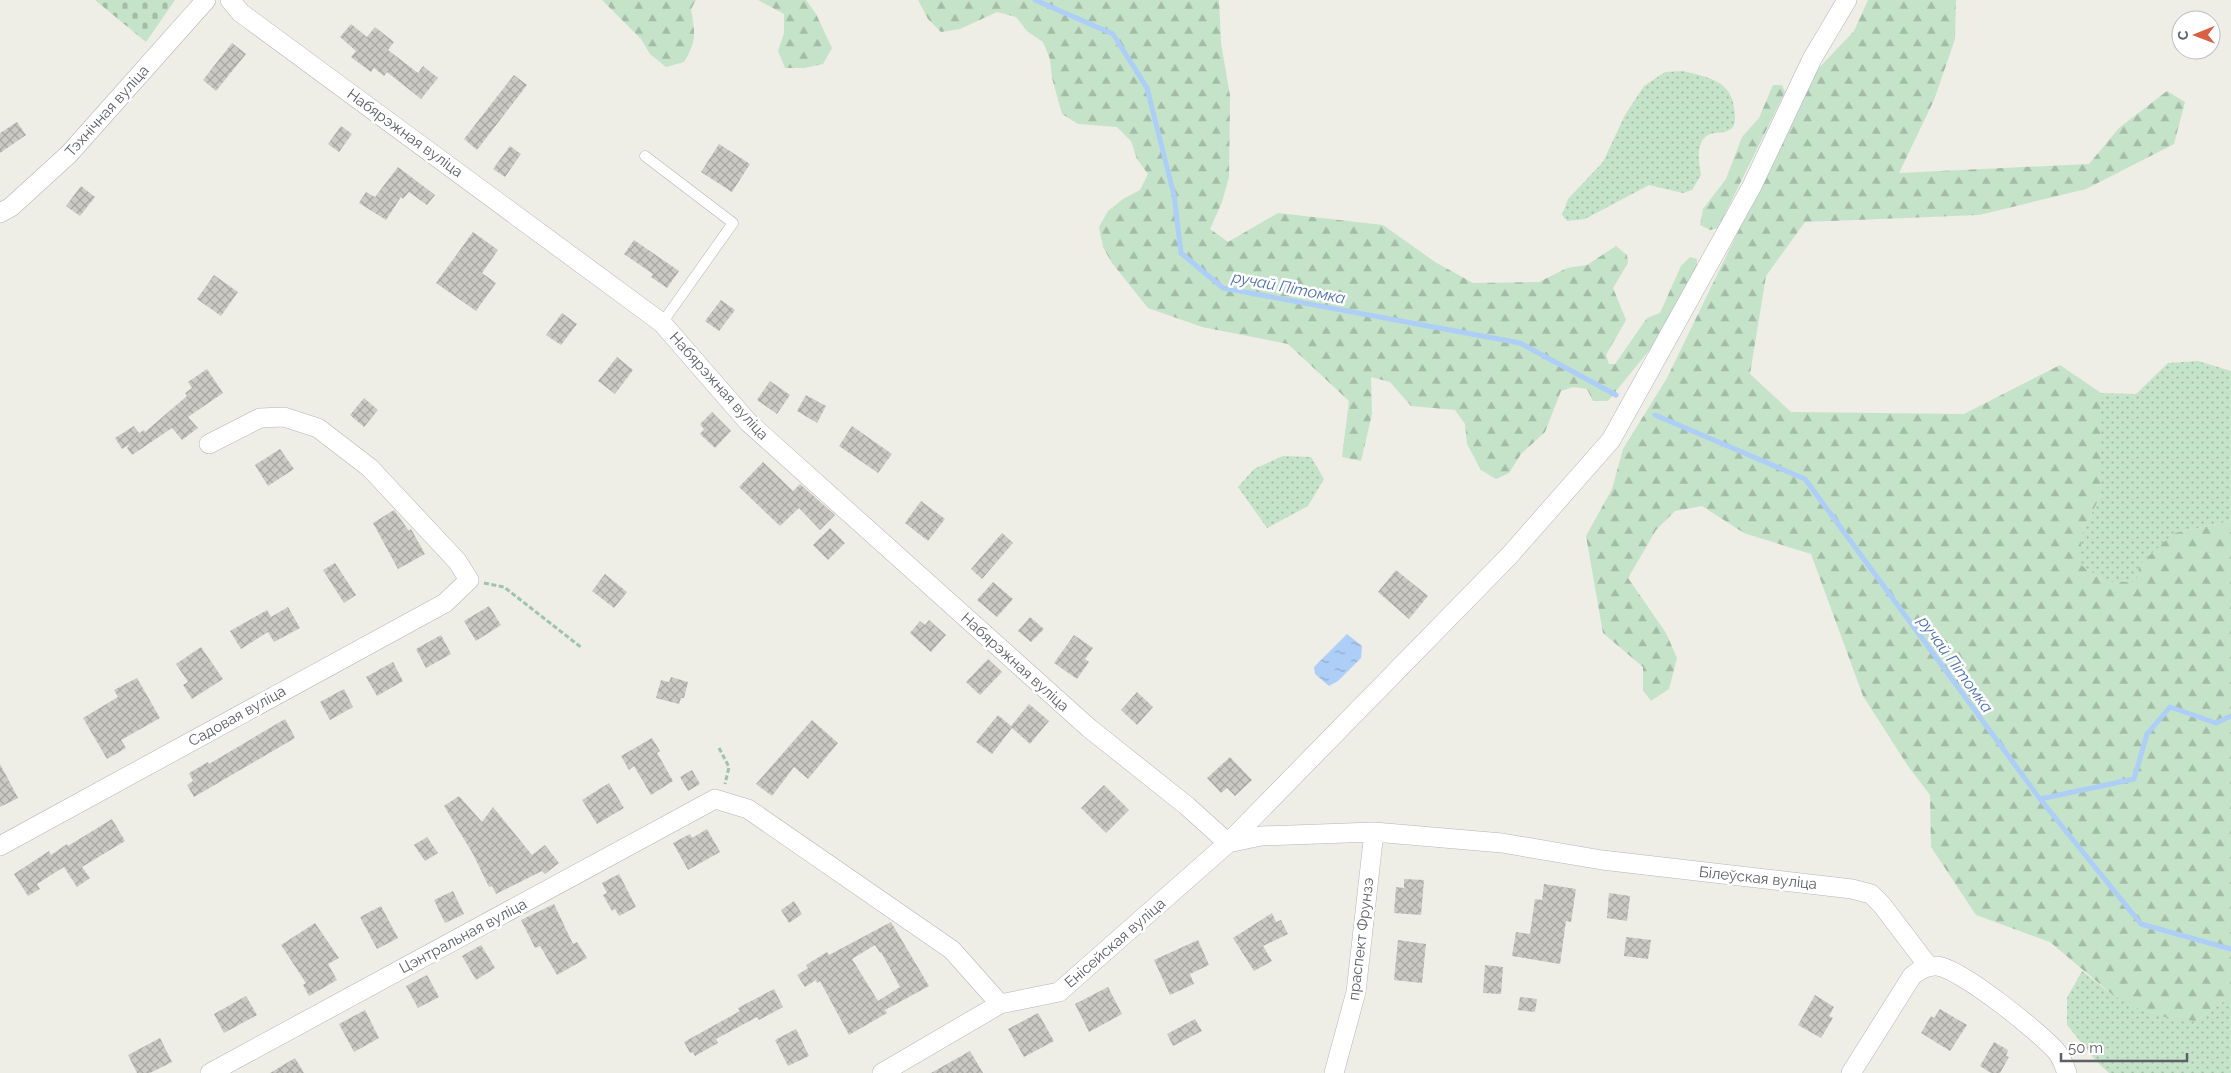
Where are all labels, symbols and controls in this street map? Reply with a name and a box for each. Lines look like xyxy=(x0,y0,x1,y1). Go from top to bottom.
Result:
north arrow xyxy=(2171,10,2221,60)
text: С xyxy=(2175,30,2191,40)
street label: Тэхнічная вуліца xyxy=(61,62,153,160)
street label: Набярэжная вуліца xyxy=(344,85,466,181)
water label: ручай Пітомка xyxy=(1230,267,1347,308)
street label: Набярэжная вуліца xyxy=(666,328,772,444)
street label: Набярэжная вуліца xyxy=(957,609,1073,715)
water label: ручай Пітомка xyxy=(1914,612,1997,717)
street label: Садовая вуліца xyxy=(185,682,289,750)
street label: Білеўская вуліца xyxy=(1698,863,1818,893)
street label: праспект Фрунзэ xyxy=(1345,877,1377,1001)
street label: Енісейская вуліца xyxy=(1061,894,1169,992)
street label: Цэнтральная вуліца xyxy=(396,895,530,977)
scale bar xyxy=(2061,1030,2187,1062)
text: 50 m xyxy=(2068,1039,2103,1057)

